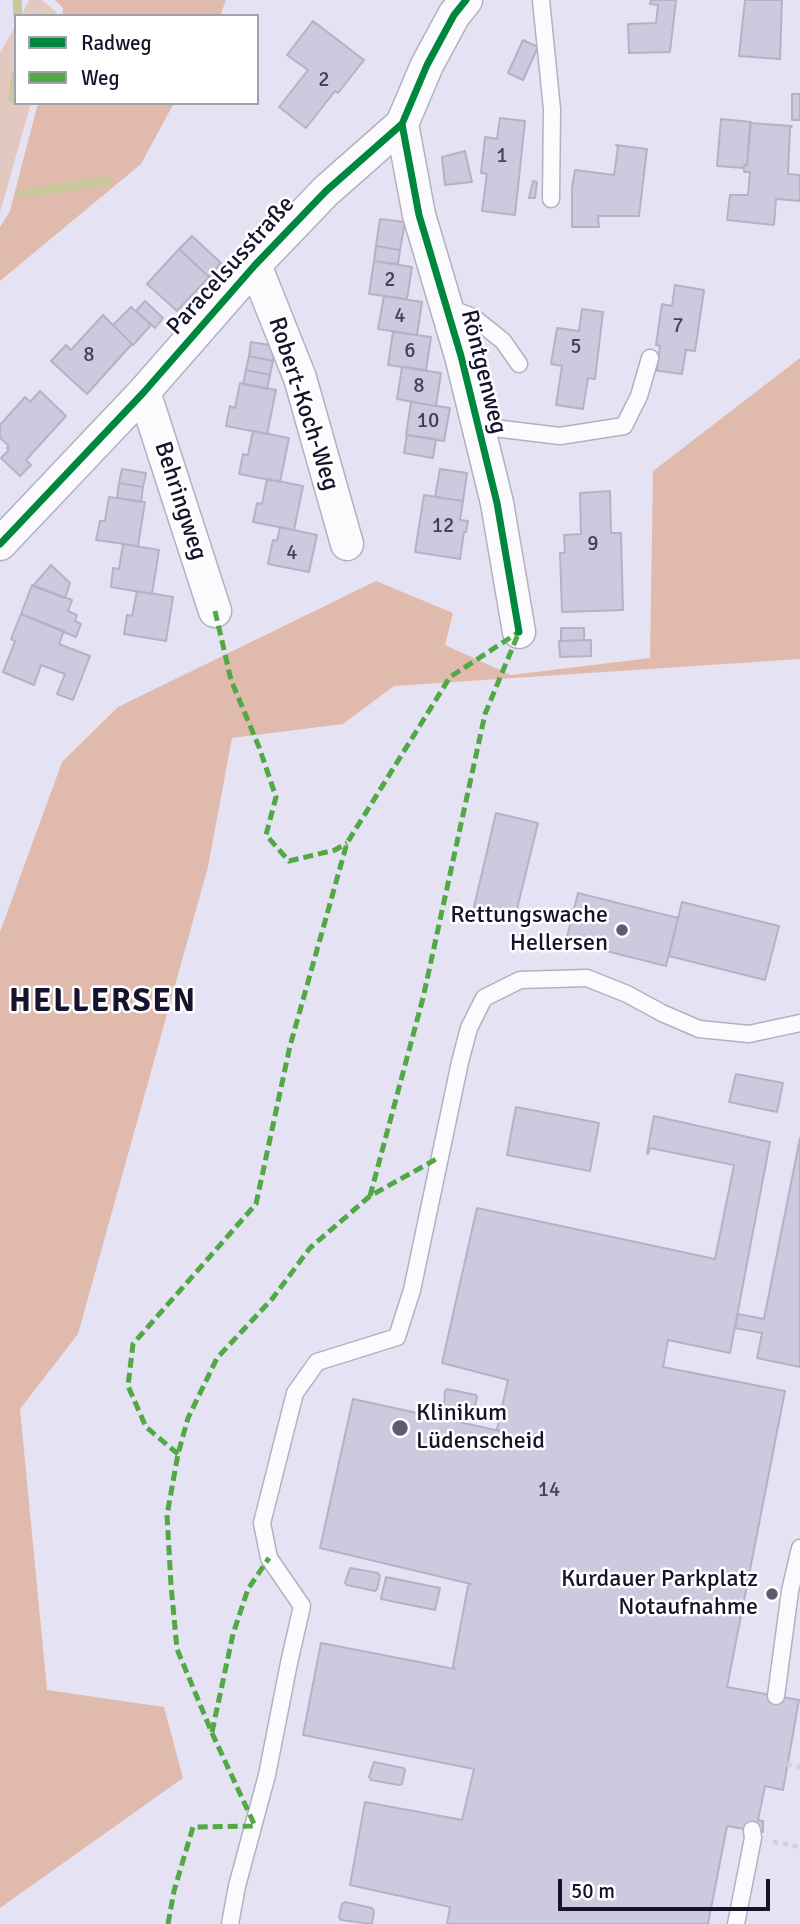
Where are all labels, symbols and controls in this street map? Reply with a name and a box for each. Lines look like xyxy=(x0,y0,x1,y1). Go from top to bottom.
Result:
legend xyxy=(14,14,259,105)
text: Radweg xyxy=(81,30,152,56)
text: Weg xyxy=(81,65,120,91)
house number: 2 xyxy=(318,67,330,93)
house number: 1 xyxy=(496,143,508,169)
street label: Paracelsusstraße xyxy=(161,191,301,341)
house number: 2 xyxy=(384,267,396,293)
house number: 4 xyxy=(394,303,406,329)
street label: Röntgenweg xyxy=(454,307,512,437)
house number: 7 xyxy=(672,313,684,339)
street label: Robert-Koch-Weg xyxy=(261,314,345,494)
house number: 5 xyxy=(570,334,582,360)
house number: 6 xyxy=(404,338,416,364)
house number: 8 xyxy=(83,342,95,368)
house number: 8 xyxy=(413,373,425,399)
house number: 10 xyxy=(417,408,439,434)
street label: Behringweg xyxy=(147,438,213,564)
house number: 12 xyxy=(432,513,454,539)
house number: 9 xyxy=(587,531,599,557)
house number: 4 xyxy=(286,540,298,566)
place label: Rettungswache Hellersen xyxy=(450,902,608,958)
marker: Rettungswache Hellersen xyxy=(614,922,630,938)
district label: HELLERSEN xyxy=(10,984,196,1022)
place label: Klinikum Lüdenscheid xyxy=(416,1400,545,1456)
marker: Klinikum Lüdenscheid xyxy=(390,1418,410,1438)
house number: 14 xyxy=(538,1477,560,1503)
place label: Kurdauer Parkplatz Notaufnahme xyxy=(561,1566,758,1622)
marker: Kurdauer Parkplatz Notaufnahme xyxy=(764,1586,780,1602)
scale bar xyxy=(562,1864,774,1908)
text: 50 m xyxy=(571,1878,615,1904)

